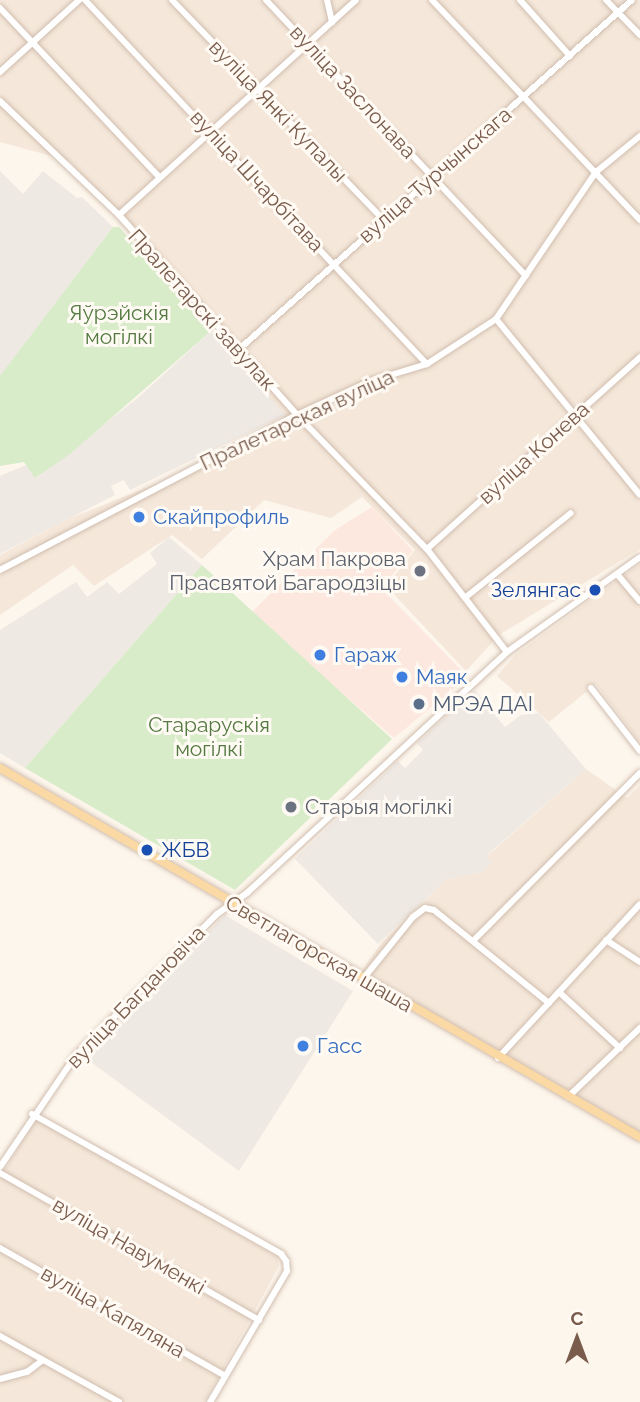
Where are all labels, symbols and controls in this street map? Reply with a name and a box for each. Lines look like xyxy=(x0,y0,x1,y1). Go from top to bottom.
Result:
street label: вуліца Заслонава xyxy=(285,20,421,164)
street label: вуліца Янкі Купалы xyxy=(204,35,352,187)
street label: вуліца Турчынскага xyxy=(353,102,517,248)
street label: вуліца Шчарбітава xyxy=(185,105,329,257)
street label: Пралетарскі завулак xyxy=(123,224,281,396)
park label: Яўрэйскія могілкі xyxy=(69,300,169,350)
street label: Пралетарская вуліца xyxy=(196,364,398,476)
street label: вуліца Конева xyxy=(473,397,595,509)
place label: Скайпрофиль xyxy=(153,504,289,530)
marker: Скайпрофиль xyxy=(131,509,147,525)
place label: Храм Пакрова Прасвятой Багародзіцы xyxy=(169,546,406,596)
marker: Храм Пакрова Прасвятой Багародзіцы xyxy=(412,563,428,579)
place label: Зелянгас xyxy=(491,577,581,603)
marker: Зелянгас xyxy=(587,582,603,598)
place label: Гараж xyxy=(334,642,397,668)
marker: Гараж xyxy=(312,647,328,663)
place label: Маяк xyxy=(416,664,468,690)
marker: Маяк xyxy=(394,669,410,685)
place label: МРЭА ДАІ xyxy=(433,691,534,717)
marker: МРЭА ДАІ xyxy=(411,696,427,712)
park label: Старарускія могілкі xyxy=(148,712,270,762)
place label: Старыя могілкі xyxy=(305,794,452,820)
marker: Старыя могілкі xyxy=(283,799,299,815)
place label: ЖБВ xyxy=(161,837,209,863)
marker: ЖБВ xyxy=(139,842,155,858)
street label: Светлагорская шаша xyxy=(221,890,417,1018)
street label: вуліца Багдановіча xyxy=(62,921,210,1073)
place label: Гасс xyxy=(317,1033,362,1059)
marker: Гасс xyxy=(295,1038,311,1054)
street label: вуліца Навуменкі xyxy=(48,1192,210,1300)
street label: вуліца Капяляна xyxy=(36,1261,190,1363)
north arrow xyxy=(542,1304,612,1374)
text: С xyxy=(570,1307,584,1329)

